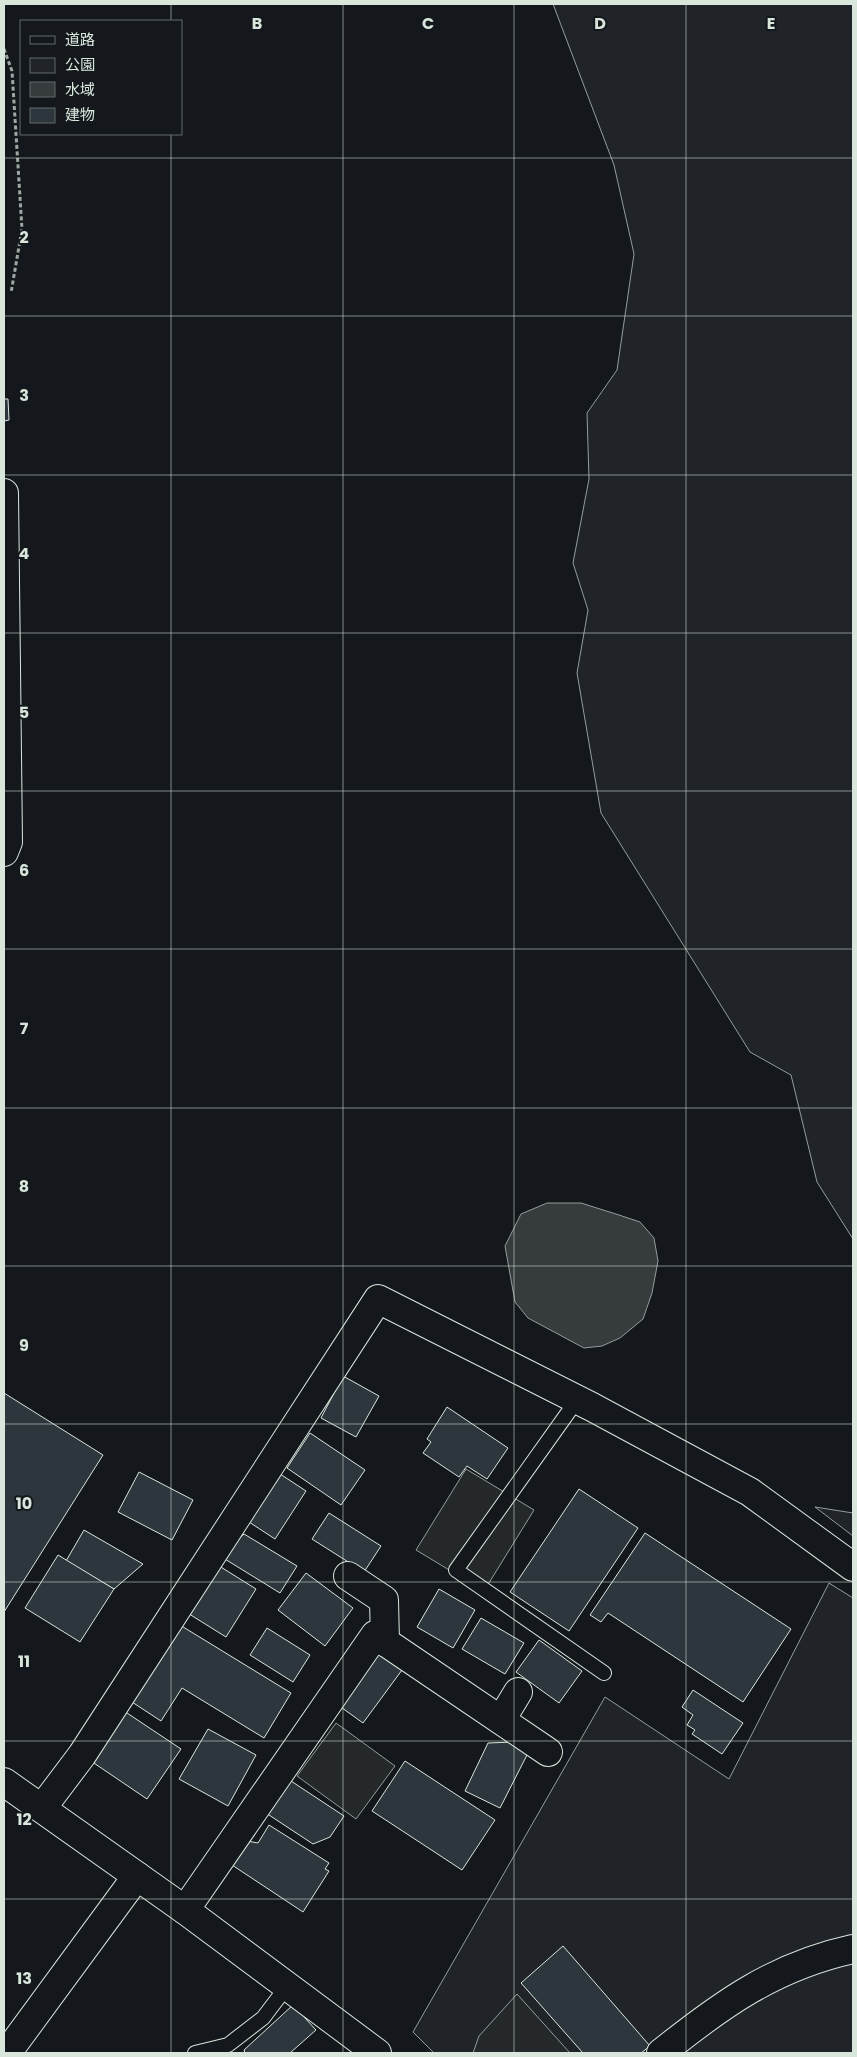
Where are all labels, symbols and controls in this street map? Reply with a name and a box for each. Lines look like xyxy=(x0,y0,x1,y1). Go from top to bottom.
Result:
text: B xyxy=(252,12,262,35)
text: C xyxy=(422,12,434,35)
text: D xyxy=(594,12,606,35)
text: E xyxy=(767,12,775,35)
legend xyxy=(20,20,182,135)
text: 道路 xyxy=(65,29,95,50)
text: 公園 xyxy=(65,54,95,75)
text: 水域 xyxy=(65,79,95,100)
text: 建物 xyxy=(65,104,95,125)
text: 2 xyxy=(19,226,29,249)
text: 3 xyxy=(19,384,29,407)
text: 4 xyxy=(19,542,30,565)
text: 5 xyxy=(19,701,29,724)
text: 6 xyxy=(19,859,29,882)
text: 7 xyxy=(20,1017,29,1040)
text: 8 xyxy=(19,1175,29,1198)
text: 9 xyxy=(19,1334,29,1357)
text: 10 xyxy=(16,1492,32,1515)
text: 11 xyxy=(18,1650,30,1673)
text: 12 xyxy=(16,1808,32,1831)
text: 13 xyxy=(16,1967,32,1990)

